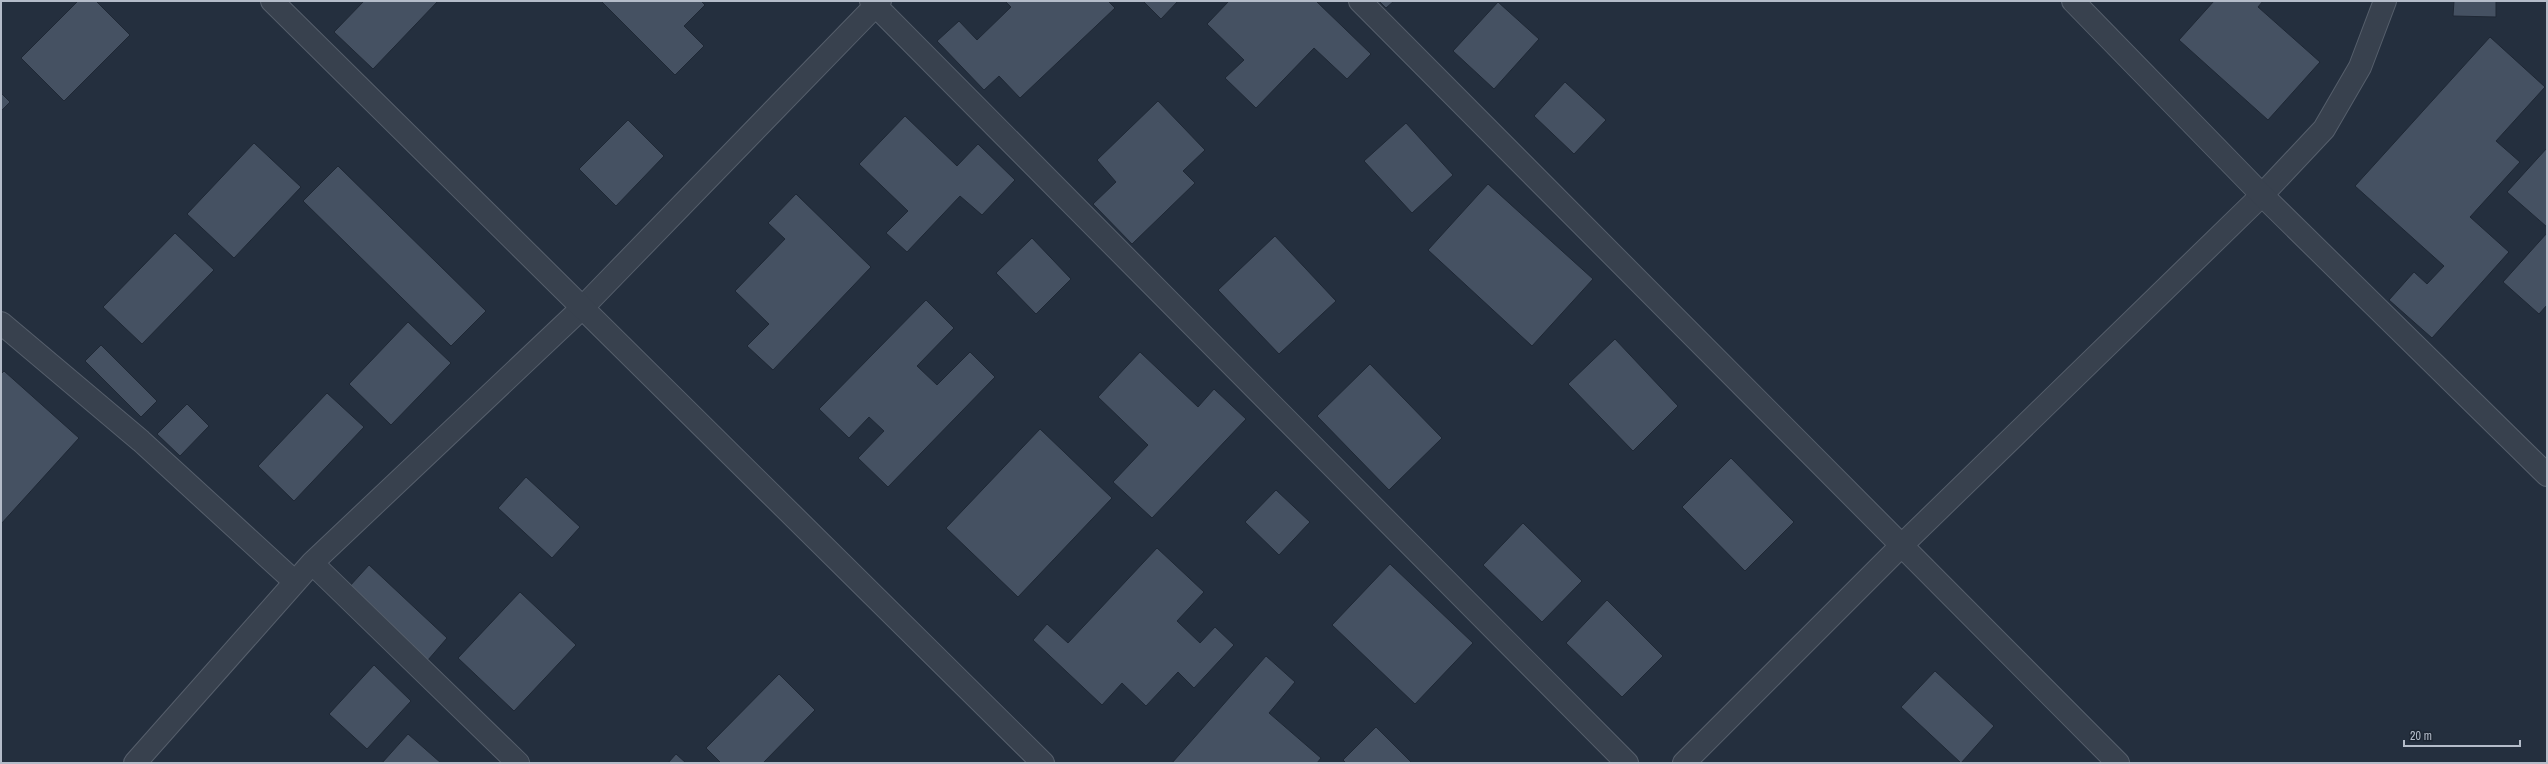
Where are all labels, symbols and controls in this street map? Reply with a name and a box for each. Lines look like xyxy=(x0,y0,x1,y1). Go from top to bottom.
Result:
scale bar xyxy=(2404,722,2520,748)
text: 20 m xyxy=(2410,728,2432,744)

